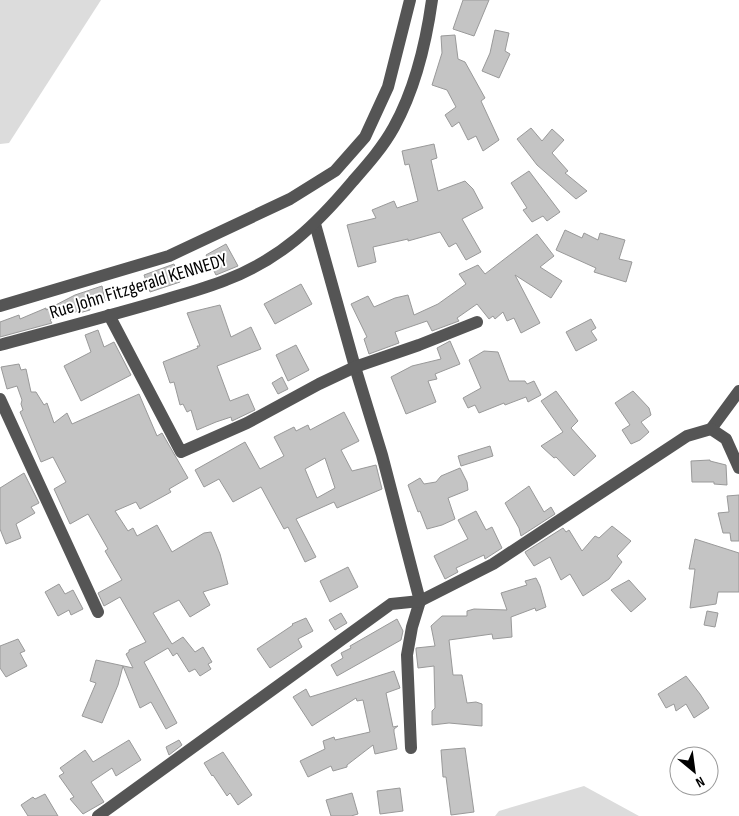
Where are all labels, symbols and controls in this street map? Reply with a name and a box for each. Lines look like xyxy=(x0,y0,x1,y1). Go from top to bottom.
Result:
street label: Rue John Fitzgerald KENNEDY xyxy=(47,248,230,324)
north arrow xyxy=(669,746,719,796)
text: N xyxy=(693,773,707,791)

